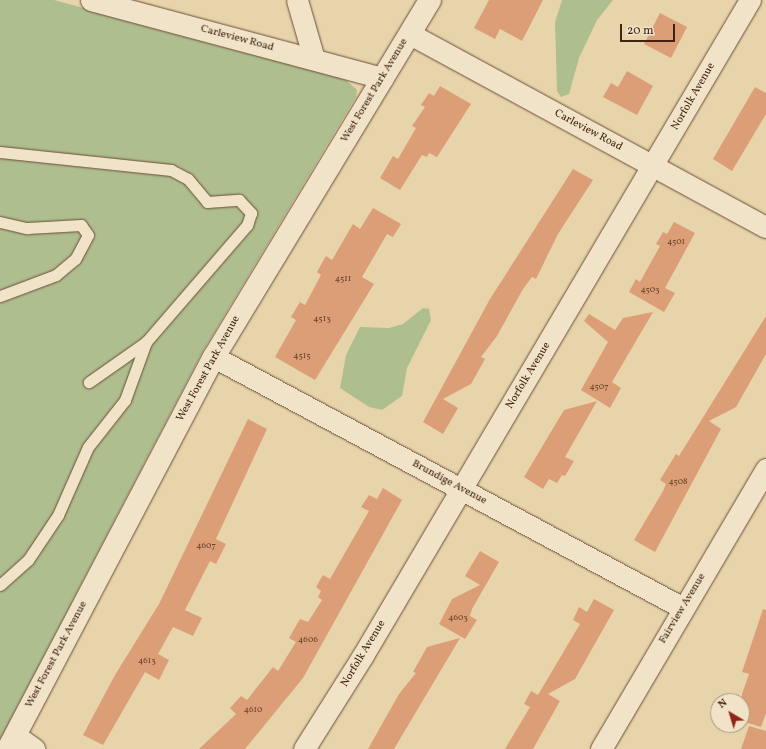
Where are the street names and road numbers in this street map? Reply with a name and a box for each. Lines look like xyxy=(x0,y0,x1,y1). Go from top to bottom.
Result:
street label: Carleview Road xyxy=(199,23,275,55)
street label: West Forest Park Avenue xyxy=(339,37,411,145)
street label: Norfolk Avenue xyxy=(669,61,719,133)
street label: Carleview Road xyxy=(552,107,624,155)
street label: West Forest Park Avenue xyxy=(174,314,244,424)
street label: Norfolk Avenue xyxy=(504,340,554,412)
street label: Brundige Avenue xyxy=(409,458,489,508)
street label: Fairview Avenue xyxy=(657,571,709,647)
street label: West Forest Park Avenue xyxy=(23,599,91,711)
street label: Norfolk Avenue xyxy=(339,618,389,690)

